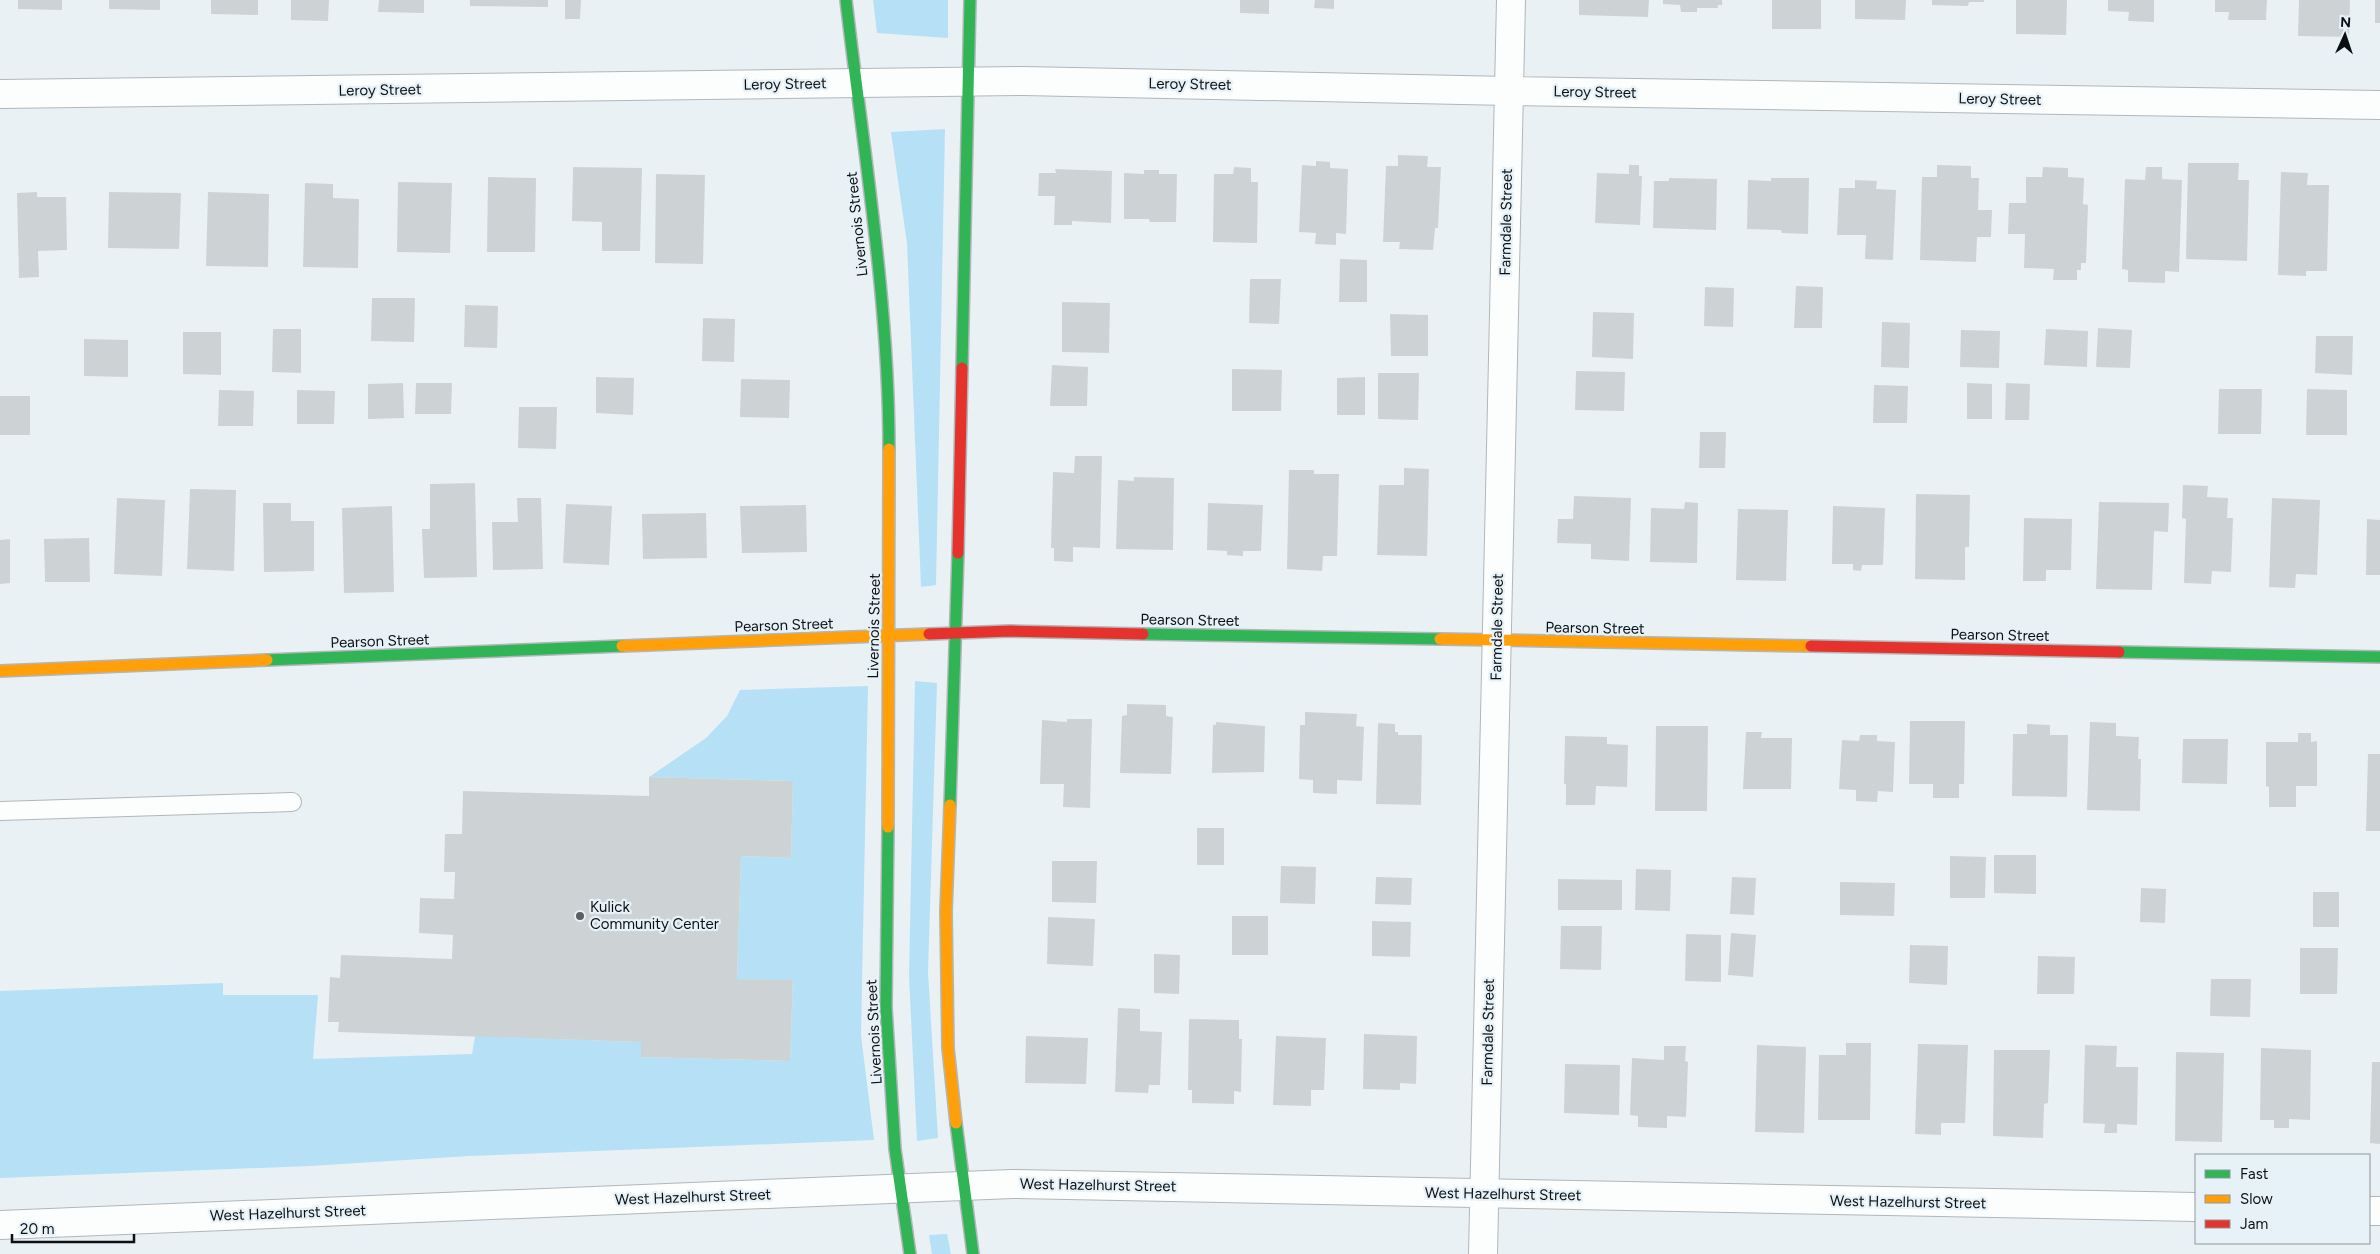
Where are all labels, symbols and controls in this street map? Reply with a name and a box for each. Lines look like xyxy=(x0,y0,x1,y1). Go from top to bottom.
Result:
north arrow xyxy=(2320,10,2370,60)
text: N xyxy=(2340,14,2352,31)
street label: Leroy Street xyxy=(743,74,827,94)
street label: Leroy Street xyxy=(1148,74,1232,94)
street label: Leroy Street xyxy=(338,80,422,100)
street label: Leroy Street xyxy=(1553,82,1637,102)
street label: Leroy Street xyxy=(1958,89,2042,109)
street label: Farmdale Street xyxy=(1496,168,1516,276)
street label: Livernois Street xyxy=(843,170,871,277)
street label: Livernois Street xyxy=(864,573,884,679)
street label: Farmdale Street xyxy=(1487,573,1507,681)
street label: Pearson Street xyxy=(1140,610,1240,630)
street label: Pearson Street xyxy=(734,614,834,636)
street label: Pearson Street xyxy=(1545,618,1645,638)
street label: Pearson Street xyxy=(1950,625,2050,645)
street label: Pearson Street xyxy=(330,630,430,652)
place label: Kulick Community Center xyxy=(590,898,719,933)
marker: Kulick Community Center xyxy=(574,910,586,922)
street label: Farmdale Street xyxy=(1478,978,1498,1086)
street label: Livernois Street xyxy=(862,979,886,1085)
legend xyxy=(2195,1154,2370,1244)
text: Fast xyxy=(2240,1165,2269,1183)
street label: West Hazelhurst Street xyxy=(1020,1175,1177,1195)
street label: West Hazelhurst Street xyxy=(1425,1184,1582,1204)
street label: West Hazelhurst Street xyxy=(615,1185,772,1209)
text: Slow xyxy=(2240,1190,2273,1208)
street label: West Hazelhurst Street xyxy=(1830,1192,1987,1212)
street label: West Hazelhurst Street xyxy=(210,1201,367,1225)
scale bar xyxy=(12,1212,135,1244)
text: Jam xyxy=(2240,1215,2268,1233)
text: 20 m xyxy=(20,1220,54,1238)

